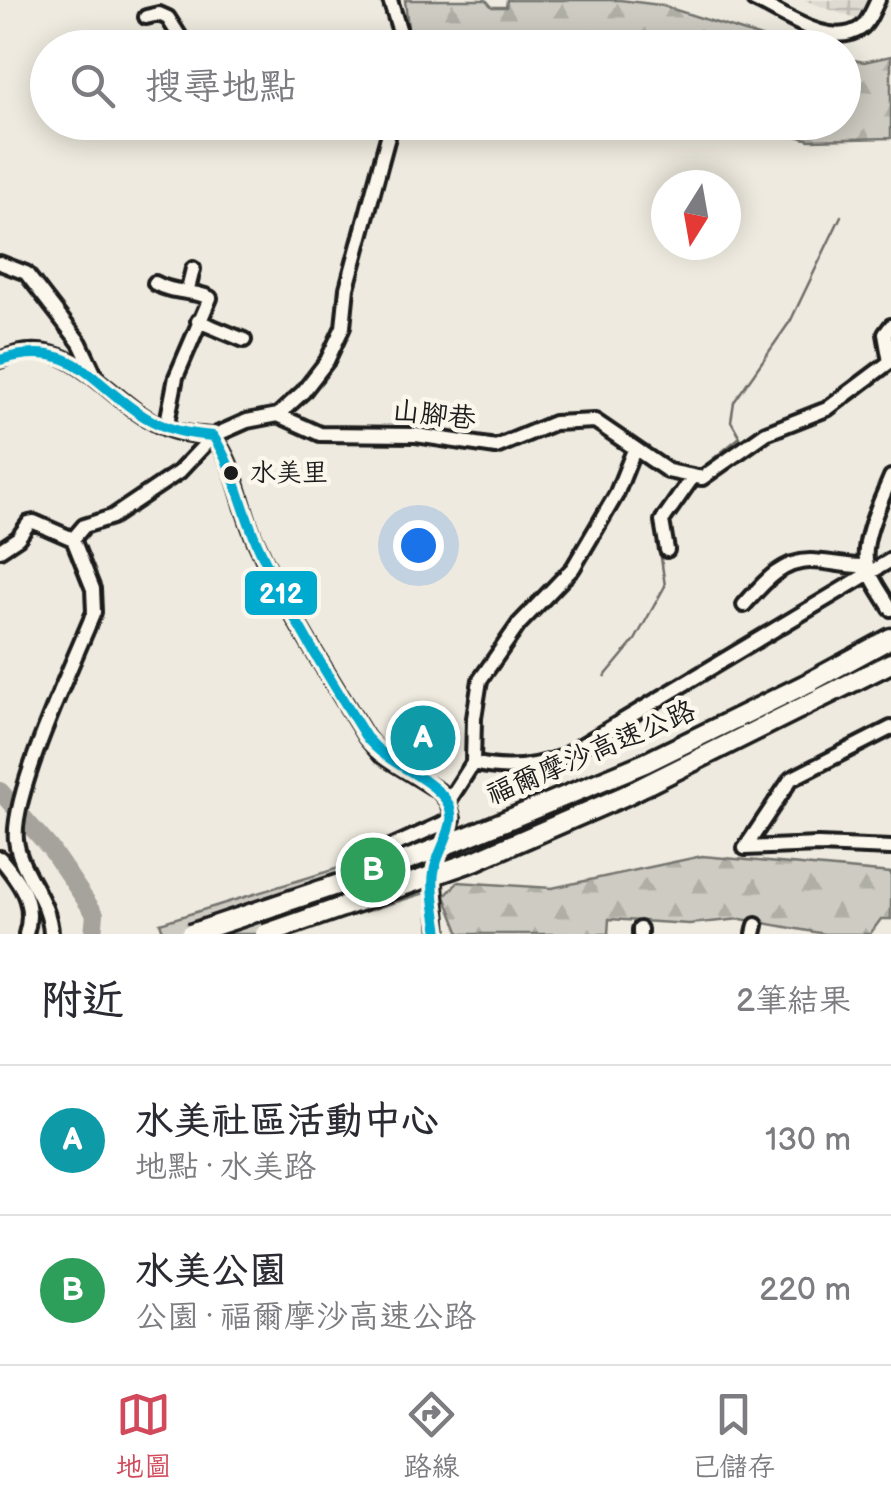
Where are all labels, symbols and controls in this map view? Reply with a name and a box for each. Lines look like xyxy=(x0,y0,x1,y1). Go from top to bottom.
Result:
search box xyxy=(30,30,861,140)
icon: search xyxy=(65,58,120,113)
text: 搜尋地點 xyxy=(145,65,297,110)
north arrow xyxy=(651,170,741,260)
street label: 山腳巷 xyxy=(390,394,478,436)
place label: 水美里 xyxy=(250,458,328,489)
marker: 水美里 xyxy=(221,463,241,483)
your location xyxy=(393,520,444,571)
line badge: 212 xyxy=(243,569,319,617)
text: 212 xyxy=(259,578,304,611)
street label: 福爾摩沙高速公路 xyxy=(481,694,701,812)
pin: A xyxy=(390,700,456,776)
pin: B xyxy=(340,832,406,908)
text: 附近 xyxy=(40,976,124,1027)
text: 2筆結果 xyxy=(736,982,851,1021)
text: 水美社區活動中心 xyxy=(135,1099,439,1144)
text: A xyxy=(63,1121,82,1160)
text: 130 m xyxy=(765,1121,851,1160)
text: 地點 · 水美路 xyxy=(135,1148,316,1187)
text: 水美公園 xyxy=(135,1249,287,1294)
text: B xyxy=(61,1271,84,1310)
text: 220 m xyxy=(759,1271,851,1310)
text: 公園 · 福爾摩沙高速公路 xyxy=(135,1298,476,1337)
tab: 地圖 xyxy=(116,1387,172,1484)
tab: 路線 xyxy=(403,1387,459,1484)
tab: 已儲存 xyxy=(691,1387,775,1484)

